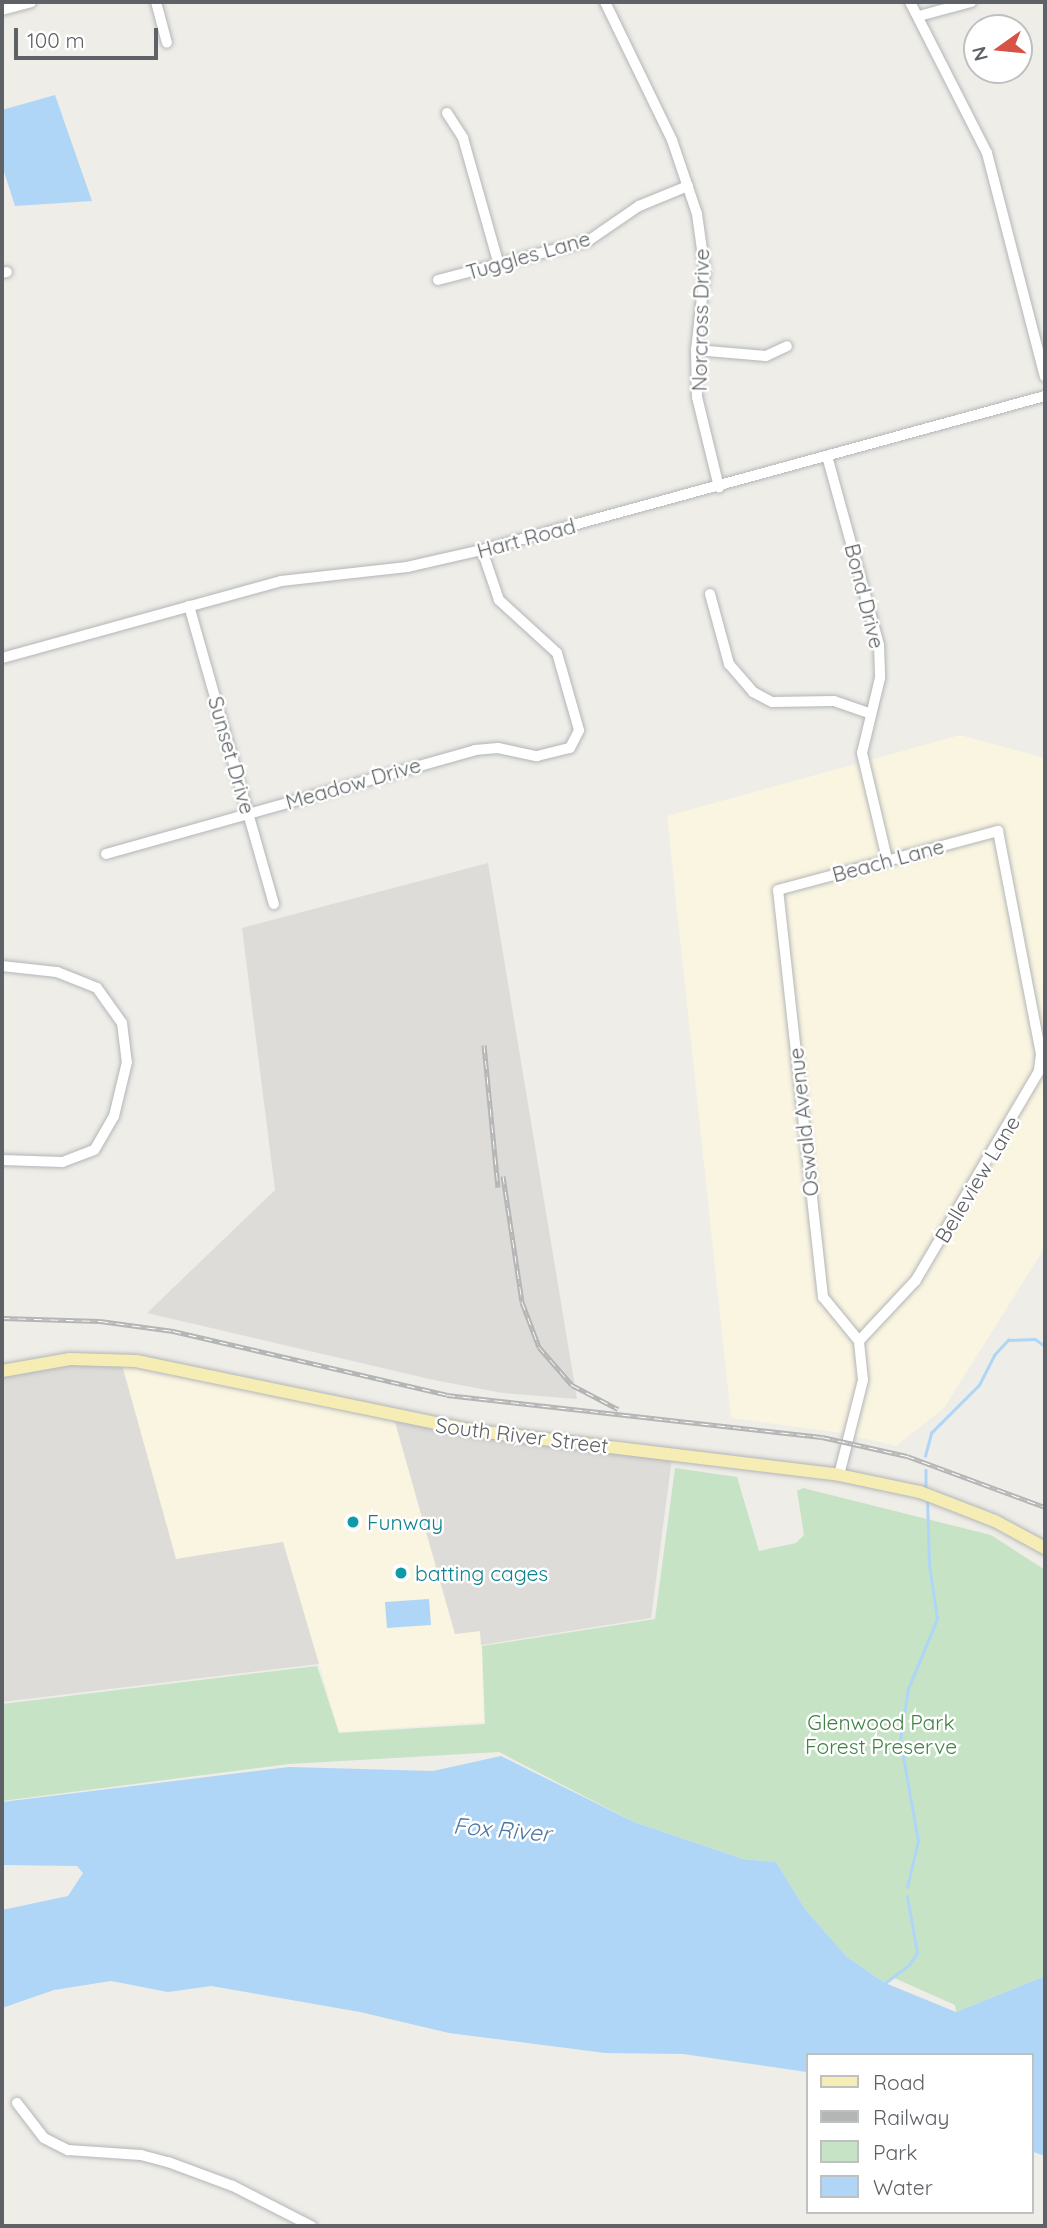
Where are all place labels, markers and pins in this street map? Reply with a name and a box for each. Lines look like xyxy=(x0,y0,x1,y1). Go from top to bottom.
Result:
place label: Funway xyxy=(367,1509,443,1535)
marker: Funway xyxy=(345,1514,361,1530)
place label: batting cages xyxy=(415,1560,548,1586)
marker: batting cages xyxy=(393,1565,409,1581)

